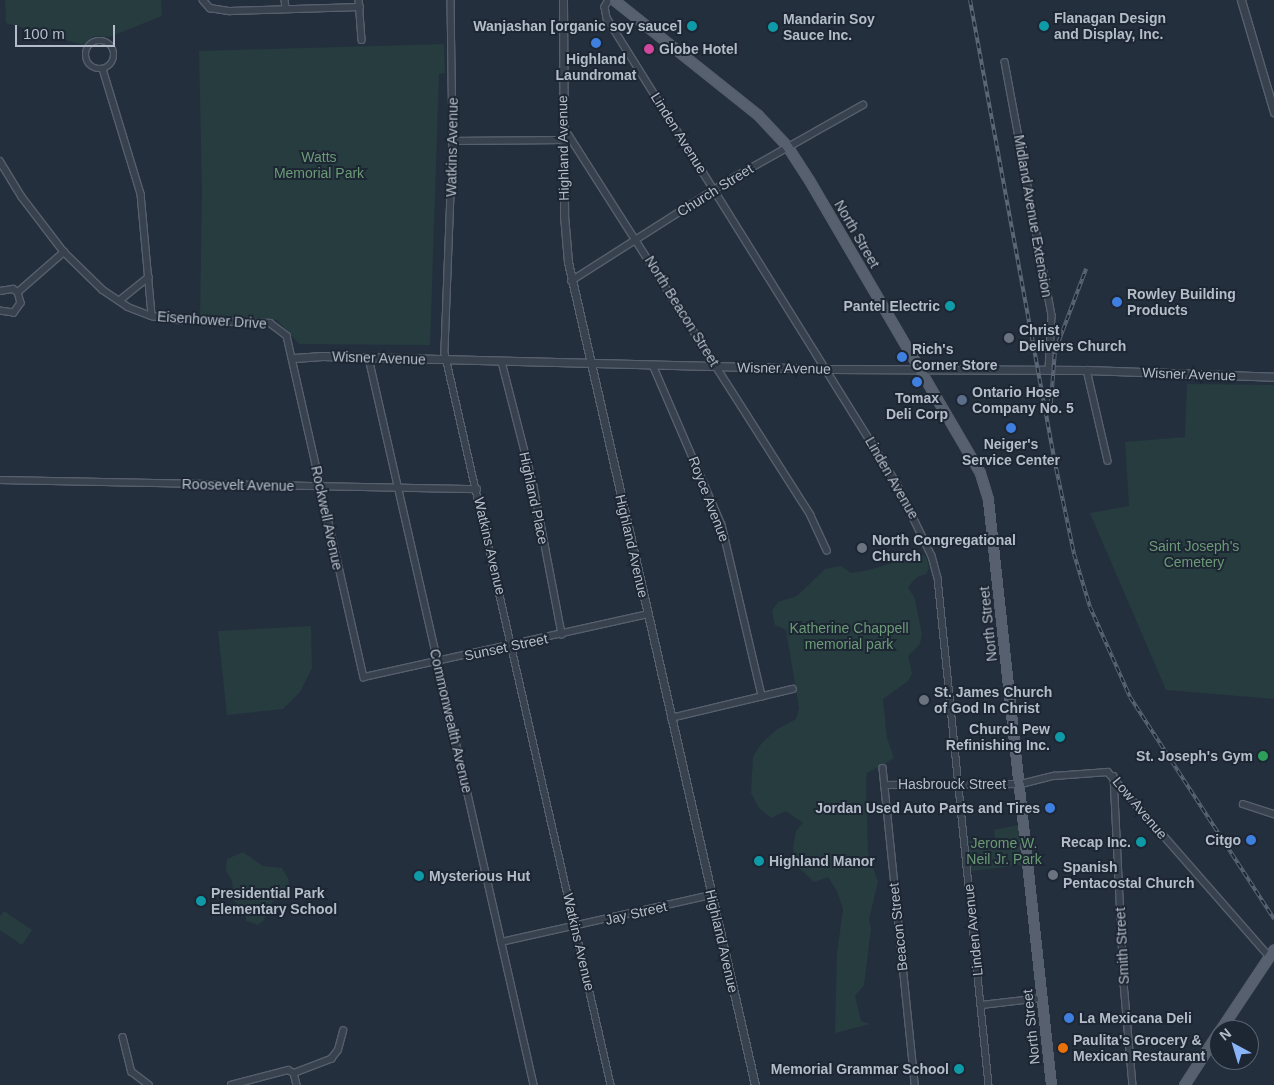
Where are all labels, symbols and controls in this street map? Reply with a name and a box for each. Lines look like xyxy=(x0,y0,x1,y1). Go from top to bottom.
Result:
place label: Flanagan Design and Display, Inc. xyxy=(1054,10,1166,42)
place label: Mandarin Soy Sauce Inc. xyxy=(783,11,875,44)
scale bar xyxy=(18,15,118,47)
place label: Wanjashan [organic soy sauce] xyxy=(473,18,682,34)
marker: Wanjashan [organic soy sauce] xyxy=(686,20,698,32)
marker: Flanagan Design and Display, Inc. xyxy=(1038,20,1050,32)
marker: Mandarin Soy Sauce Inc. xyxy=(767,21,779,33)
text: 100 m xyxy=(23,25,65,42)
marker: Highland Laundromat xyxy=(590,37,602,49)
place label: Globe Hotel xyxy=(659,41,738,57)
marker: Globe Hotel xyxy=(643,43,655,55)
place label: Highland Laundromat xyxy=(556,51,636,84)
street label: Linden Avenue xyxy=(647,89,711,177)
street label: Highland Avenue xyxy=(554,95,572,201)
street label: Watkins Avenue xyxy=(443,97,461,197)
street label: Midland Avenue Extension xyxy=(1010,133,1056,299)
park label: Watts Memorial Park xyxy=(274,149,364,182)
street label: Church Street xyxy=(674,160,756,220)
street label: North Street xyxy=(831,197,883,271)
street label: North Beacon Street xyxy=(641,253,723,369)
place label: Rowley Building Products xyxy=(1127,286,1236,318)
marker: Rowley Building Products xyxy=(1111,296,1123,308)
place label: Pantel Electric xyxy=(844,298,940,314)
marker: Pantel Electric xyxy=(944,300,956,312)
street label: Eisenhower Drive xyxy=(157,308,267,332)
place label: Christ Delivers Church xyxy=(1019,322,1126,354)
marker: Christ Delivers Church xyxy=(1003,332,1015,344)
place label: Rich's Corner Store xyxy=(912,341,998,374)
street label: Wisner Avenue xyxy=(331,348,427,368)
marker: Rich's Corner Store xyxy=(896,351,908,363)
street label: Wisner Avenue xyxy=(737,359,831,377)
street label: Wisner Avenue xyxy=(1141,364,1237,384)
marker: Tomax Deli Corp xyxy=(911,376,923,388)
place label: Ontario Hose Company No. 5 xyxy=(972,384,1074,417)
place label: Tomax Deli Corp xyxy=(886,390,948,422)
marker: Ontario Hose Company No. 5 xyxy=(956,394,968,406)
marker: Neiger's Service Center xyxy=(1005,422,1017,434)
street label: Linden Avenue xyxy=(861,433,923,523)
place label: Neiger's Service Center xyxy=(962,436,1060,468)
street label: Highland Place xyxy=(516,450,552,546)
street label: Royce Avenue xyxy=(685,454,733,544)
street label: Rockwell Avenue xyxy=(308,464,346,572)
street label: Roosevelt Avenue xyxy=(181,476,295,494)
street label: Highland Avenue xyxy=(612,492,652,600)
street label: Watkins Avenue xyxy=(471,495,509,597)
place label: North Congregational Church xyxy=(872,532,1016,564)
park label: Saint Joseph's Cemetery xyxy=(1149,538,1239,570)
marker: North Congregational Church xyxy=(856,542,868,554)
street label: North Street xyxy=(976,586,1000,662)
park label: Katherine Chappell memorial park xyxy=(789,620,909,652)
street label: Sunset Street xyxy=(463,630,549,664)
street label: Commonwealth Avenue xyxy=(426,647,476,795)
place label: St. James Church of God In Christ xyxy=(934,684,1052,716)
marker: St. James Church of God In Christ xyxy=(918,694,930,706)
place label: Church Pew Refinishing Inc. xyxy=(946,721,1050,754)
marker: Church Pew Refinishing Inc. xyxy=(1054,731,1066,743)
place label: St. Joseph's Gym xyxy=(1136,748,1253,764)
marker: St. Joseph's Gym xyxy=(1257,750,1269,762)
street label: Low Avenue xyxy=(1109,773,1171,843)
street label: Hasbrouck Street xyxy=(898,776,1006,792)
place label: Jordan Used Auto Parts and Tires xyxy=(815,800,1040,816)
marker: Jordan Used Auto Parts and Tires xyxy=(1044,802,1056,814)
place label: Citgo xyxy=(1205,832,1241,848)
place label: Recap Inc. xyxy=(1061,834,1131,850)
marker: Citgo xyxy=(1245,834,1257,846)
park label: Jerome W. Neil Jr. Park xyxy=(966,835,1042,868)
marker: Recap Inc. xyxy=(1135,836,1147,848)
place label: Highland Manor xyxy=(769,853,875,869)
marker: Highland Manor xyxy=(753,855,765,867)
place label: Spanish Pentacostal Church xyxy=(1063,859,1194,892)
place label: Mysterious Hut xyxy=(429,868,530,884)
marker: Spanish Pentacostal Church xyxy=(1047,869,1059,881)
marker: Mysterious Hut xyxy=(413,870,425,882)
street label: Beacon Street xyxy=(885,882,911,972)
street label: Linden Avenue xyxy=(960,883,986,977)
place label: Presidential Park Elementary School xyxy=(211,885,337,918)
street label: Highland Avenue xyxy=(702,887,742,995)
street label: Watkins Avenue xyxy=(560,891,598,993)
marker: Presidential Park Elementary School xyxy=(195,895,207,907)
street label: Jay Street xyxy=(603,898,669,928)
street label: Smith Street xyxy=(1112,907,1132,985)
street label: North Street xyxy=(1019,989,1043,1065)
place label: La Mexicana Deli xyxy=(1079,1010,1192,1026)
marker: La Mexicana Deli xyxy=(1063,1012,1075,1024)
north arrow xyxy=(1209,1020,1259,1070)
text: N xyxy=(1216,1025,1234,1044)
place label: Paulita's Grocery & Mexican Restaurant xyxy=(1073,1032,1205,1064)
marker: Paulita's Grocery & Mexican Restaurant xyxy=(1057,1042,1069,1054)
place label: Memorial Grammar School xyxy=(771,1061,949,1077)
marker: Memorial Grammar School xyxy=(953,1063,965,1075)

